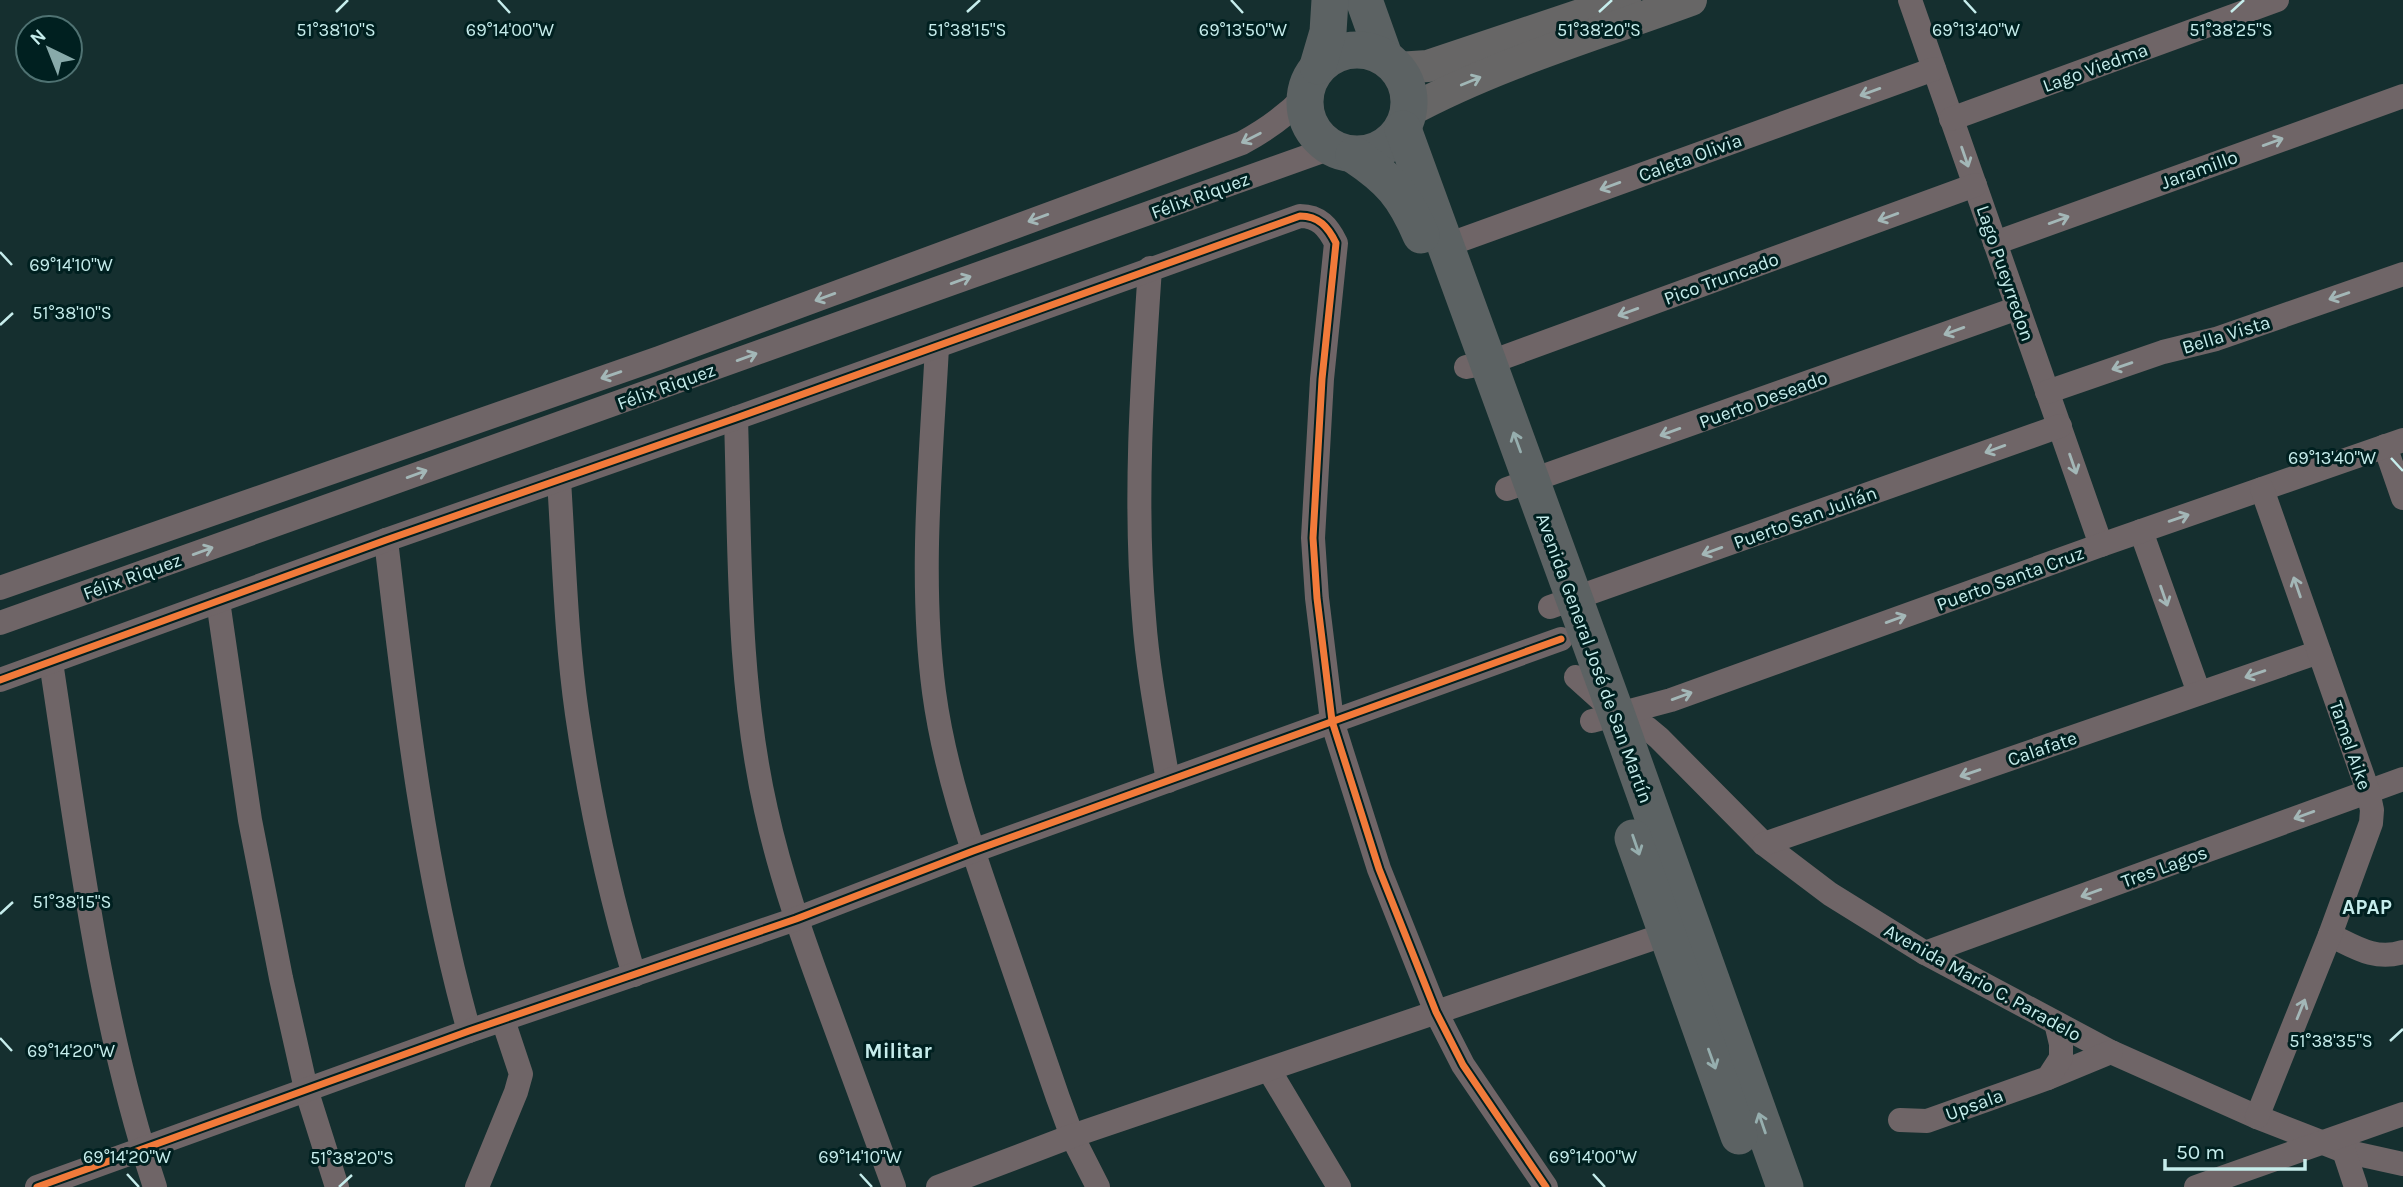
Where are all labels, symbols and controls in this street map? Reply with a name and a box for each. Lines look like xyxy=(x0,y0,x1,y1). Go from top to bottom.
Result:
north arrow xyxy=(14,14,84,84)
text: 51°38'10"S xyxy=(296,19,376,41)
text: 69°14'00"W xyxy=(466,19,554,41)
text: 51°38'15"S xyxy=(928,19,1006,41)
text: 69°13'50"W xyxy=(1199,19,1287,41)
text: 51°38'20"S xyxy=(1557,19,1641,41)
text: 69°13'40"W xyxy=(1932,19,2020,41)
text: 51°38'25"S xyxy=(2189,19,2273,41)
text: N xyxy=(26,25,51,50)
street label: Lago Viedma xyxy=(2040,39,2151,97)
one-way arrow xyxy=(1459,74,1481,87)
one-way arrow xyxy=(1859,87,1881,99)
street label: Caleta Olivia xyxy=(1636,129,1745,187)
one-way arrow xyxy=(1241,131,1262,145)
one-way arrow xyxy=(2262,135,2284,148)
one-way arrow xyxy=(1960,145,1972,167)
street label: Jaramillo xyxy=(2158,146,2241,194)
street label: Félix Riquez xyxy=(1148,168,1253,224)
one-way arrow xyxy=(1599,181,1621,193)
street label: Lago Pueyrredon xyxy=(1972,203,2039,344)
one-way arrow xyxy=(1877,212,1899,224)
one-way arrow xyxy=(1028,213,1050,225)
one-way arrow xyxy=(2048,213,2070,225)
street label: Pico Truncado xyxy=(1661,248,1782,310)
text: 69°14'10"W xyxy=(29,254,113,276)
one-way arrow xyxy=(949,273,971,286)
one-way arrow xyxy=(2328,291,2350,303)
one-way arrow xyxy=(814,292,836,304)
text: 51°38'10"S xyxy=(32,302,112,324)
one-way arrow xyxy=(1617,306,1639,319)
street label: Bella Vista xyxy=(2180,311,2273,359)
one-way arrow xyxy=(1943,326,1965,338)
one-way arrow xyxy=(735,350,757,362)
street label: Félix Riquez xyxy=(614,359,719,415)
one-way arrow xyxy=(2112,361,2134,373)
street label: Puerto Deseado xyxy=(1696,367,1830,433)
one-way arrow xyxy=(601,370,623,382)
one-way arrow xyxy=(1660,427,1682,439)
one-way arrow xyxy=(1509,432,1522,454)
one-way arrow xyxy=(1985,444,2007,457)
text: 69°13'40"W xyxy=(2288,447,2376,469)
one-way arrow xyxy=(2068,452,2080,474)
one-way arrow xyxy=(406,467,427,480)
street label: Puerto San Julián xyxy=(1731,482,1880,554)
street label: Avenida General José de San Martín xyxy=(1531,510,1657,806)
one-way arrow xyxy=(2168,511,2190,523)
street label: Puerto Santa Cruz xyxy=(1934,542,2087,616)
one-way arrow xyxy=(191,544,213,556)
one-way arrow xyxy=(1701,546,1723,558)
street label: Félix Riquez xyxy=(80,549,185,605)
one-way arrow xyxy=(2290,577,2302,599)
one-way arrow xyxy=(2159,584,2171,606)
one-way arrow xyxy=(1884,612,1906,624)
one-way arrow xyxy=(2244,669,2266,681)
one-way arrow xyxy=(1670,689,1692,701)
street label: Tamel Aike xyxy=(2325,698,2376,793)
street label: Calafate xyxy=(2005,727,2080,771)
one-way arrow xyxy=(1960,768,1982,780)
one-way arrow xyxy=(2294,809,2316,822)
one-way arrow xyxy=(1630,834,1643,856)
street label: Tres Lagos xyxy=(2118,841,2210,893)
one-way arrow xyxy=(2080,887,2102,900)
text: 51°38'15"S xyxy=(33,891,111,913)
district label: APAP xyxy=(2342,895,2392,919)
street label: Avenida Mario C. Paradelo xyxy=(1880,920,2085,1046)
one-way arrow xyxy=(2295,998,2308,1020)
text: 51°38'35"S xyxy=(2289,1030,2373,1052)
district label: Militar xyxy=(864,1039,932,1063)
text: 69°14'20"W xyxy=(27,1040,115,1062)
one-way arrow xyxy=(1707,1048,1719,1070)
street label: Upsala xyxy=(1943,1084,2006,1125)
one-way arrow xyxy=(1755,1112,1767,1134)
scale bar xyxy=(2165,1128,2305,1172)
text: 50 m xyxy=(2176,1140,2225,1164)
text: 69°14'20"W xyxy=(83,1146,171,1168)
text: 69°14'10"W xyxy=(818,1146,902,1168)
text: 69°14'00"W xyxy=(1549,1146,1637,1168)
text: 51°38'20"S xyxy=(310,1147,394,1169)

